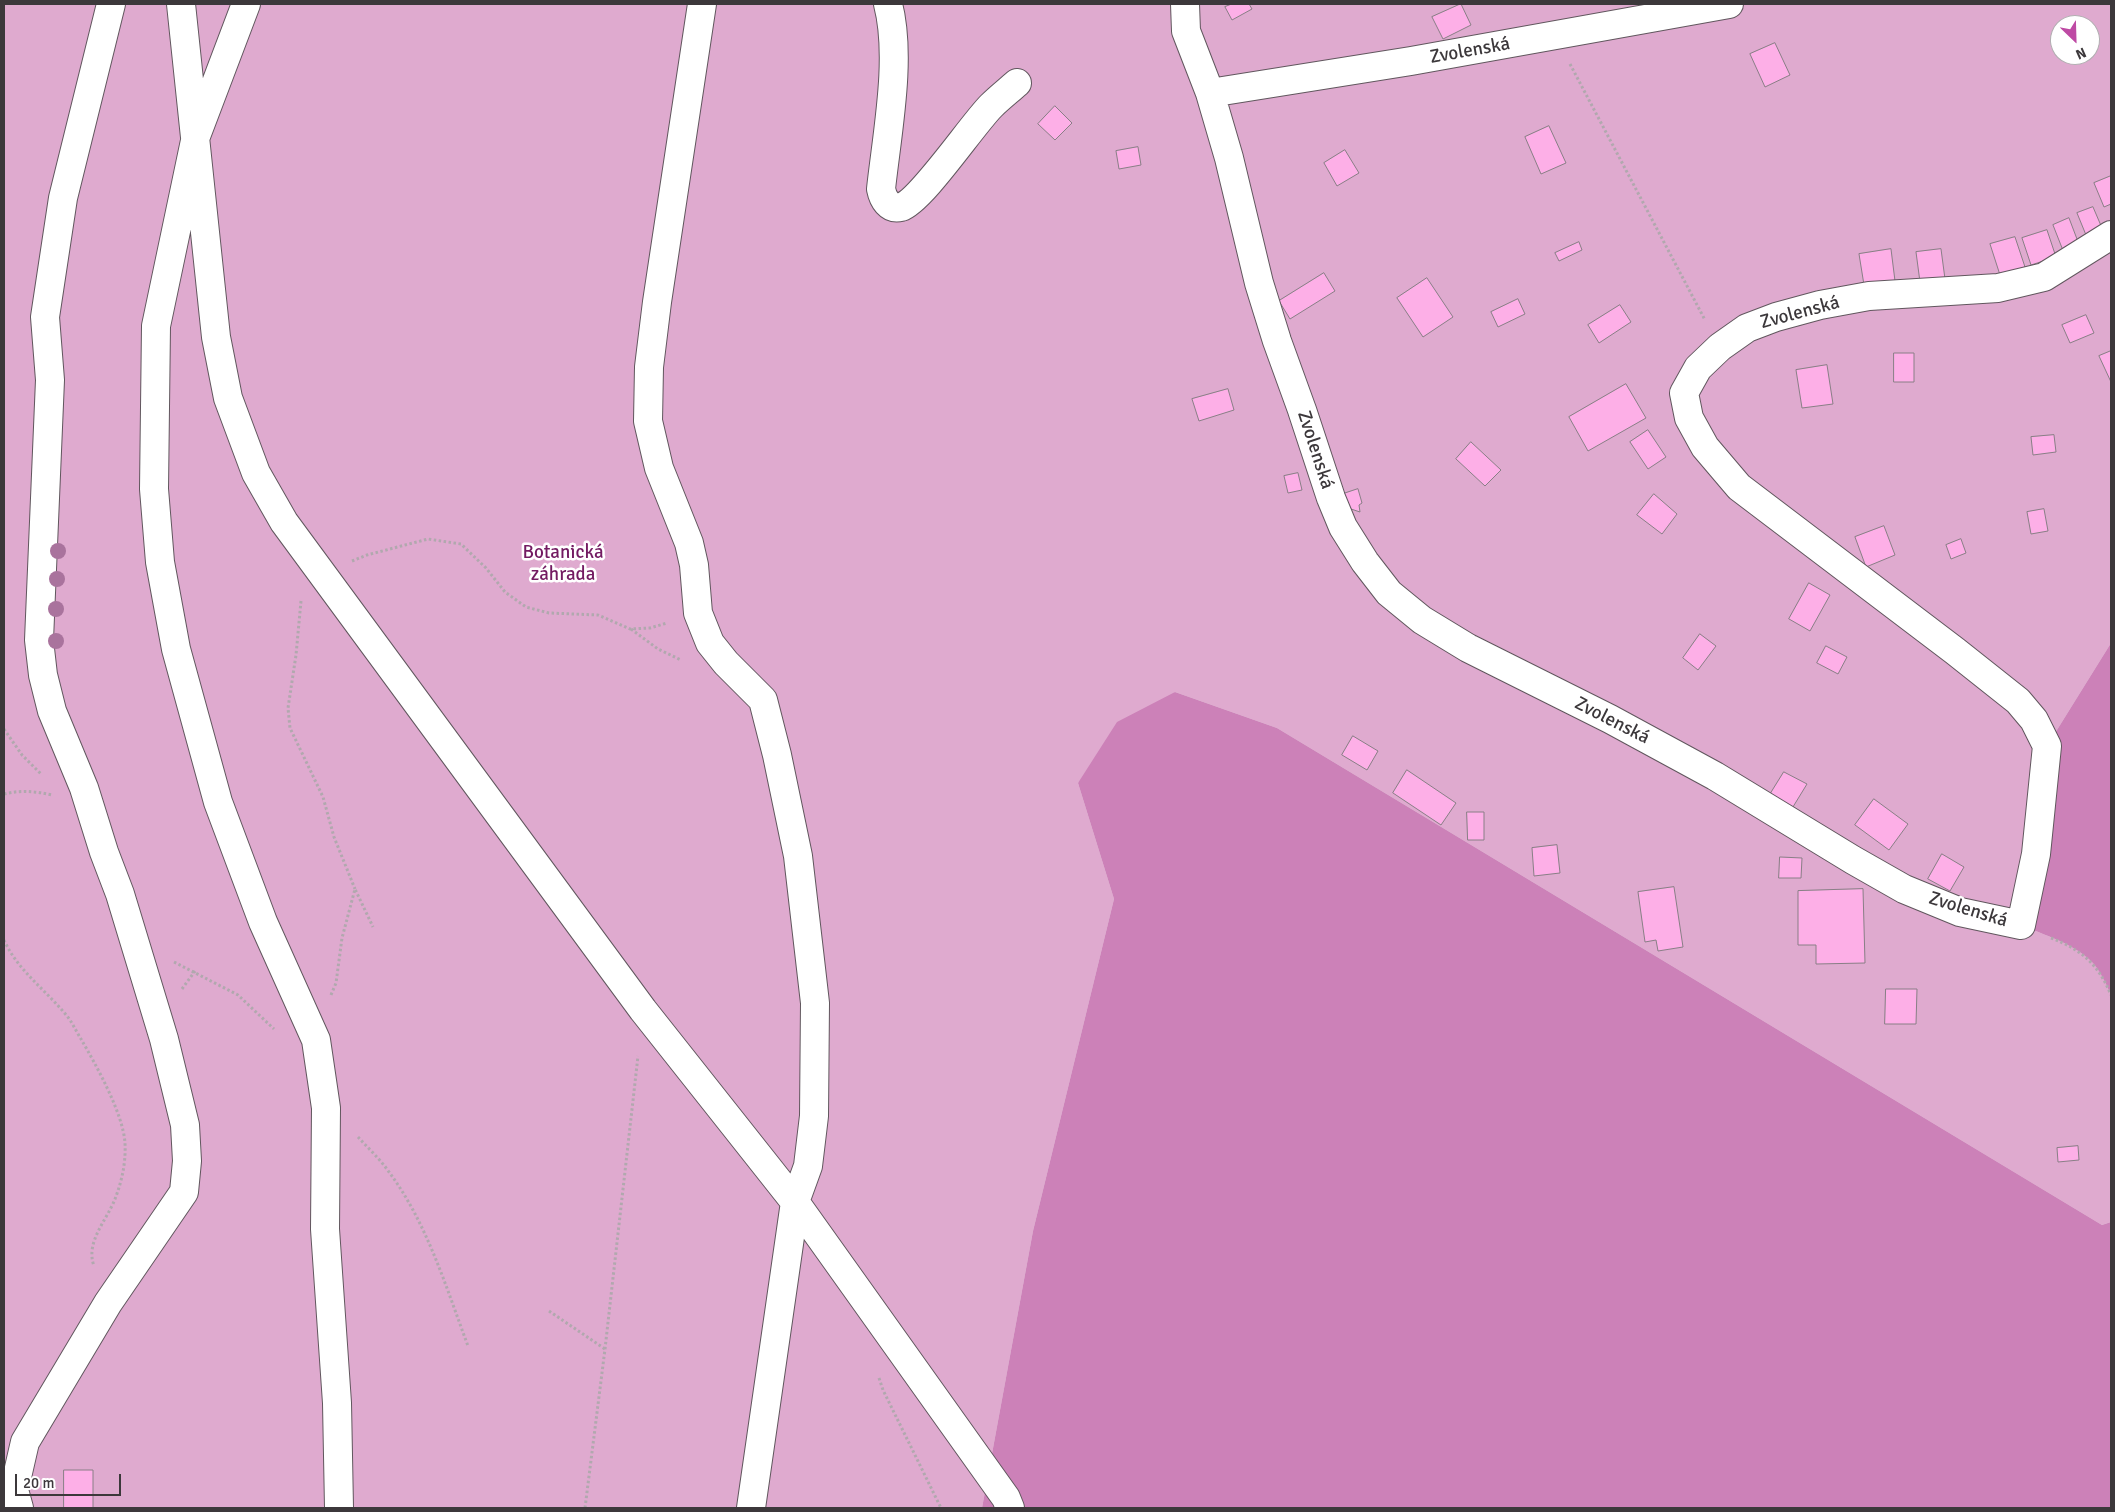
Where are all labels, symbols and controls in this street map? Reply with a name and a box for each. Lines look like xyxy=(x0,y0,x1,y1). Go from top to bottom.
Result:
north arrow xyxy=(2050,15,2100,65)
street label: Zvolenská xyxy=(1428,33,1512,69)
text: N xyxy=(2073,43,2089,63)
street label: Zvolenská xyxy=(1758,291,1842,335)
street label: Zvolenská xyxy=(1292,408,1338,492)
park label: Botanická záhrada xyxy=(522,542,604,586)
street label: Zvolenská xyxy=(1571,692,1653,750)
street label: Zvolenská xyxy=(1926,887,2010,933)
scale bar xyxy=(18,1464,124,1496)
text: 20 m xyxy=(23,1474,54,1492)

